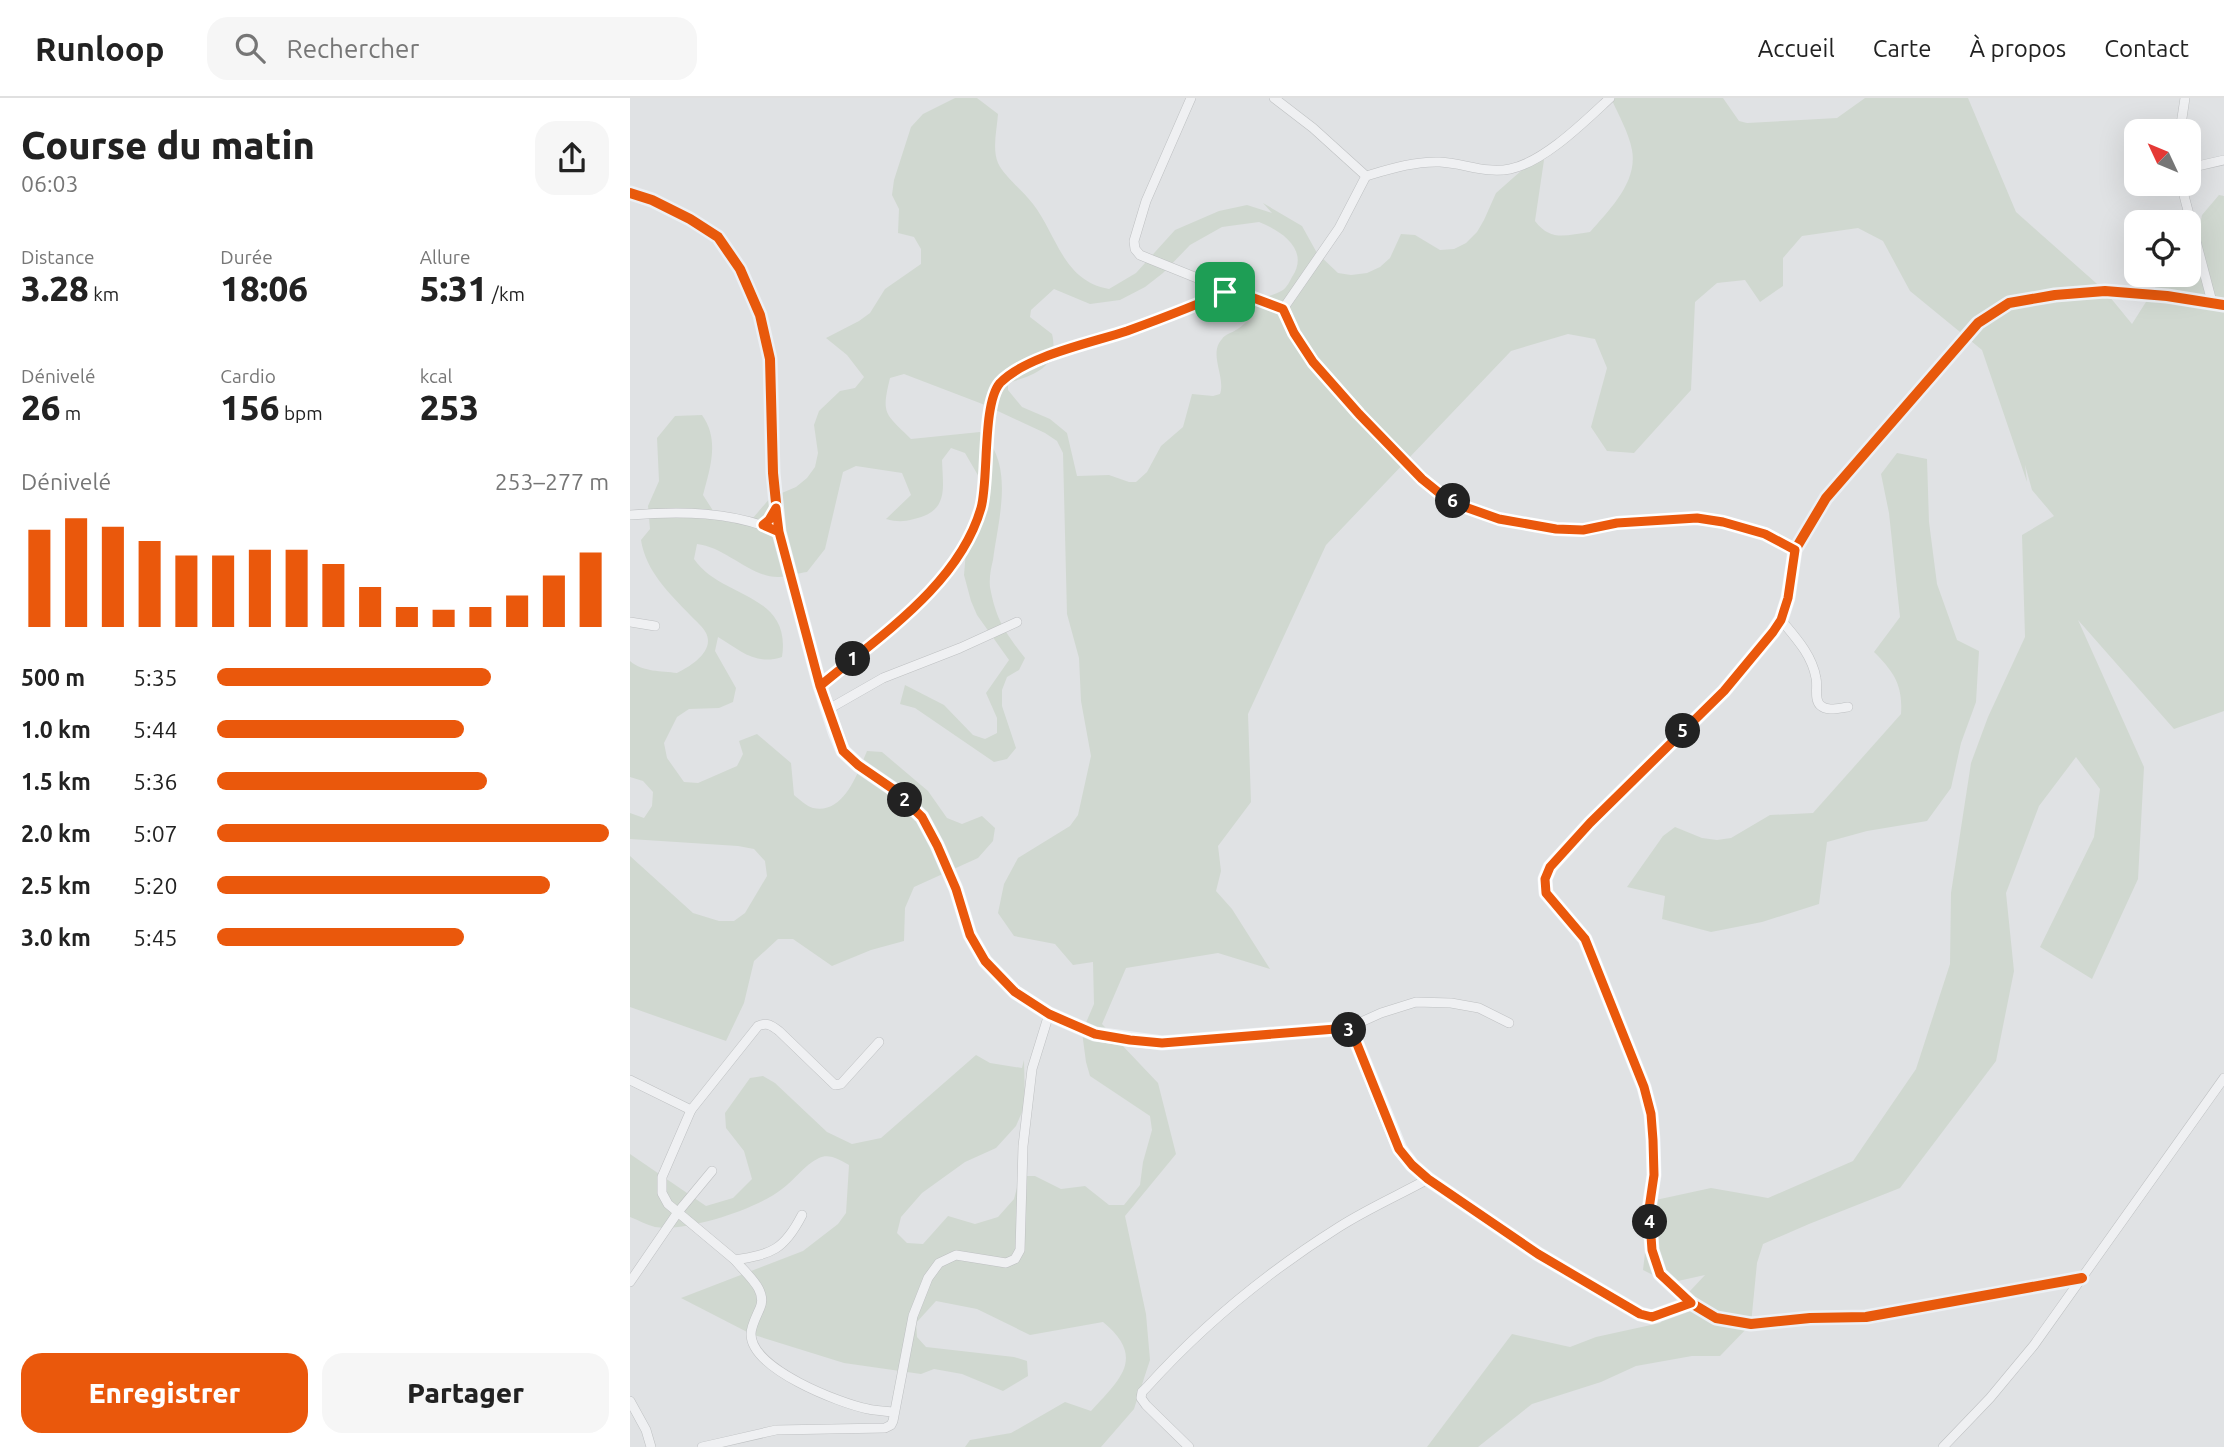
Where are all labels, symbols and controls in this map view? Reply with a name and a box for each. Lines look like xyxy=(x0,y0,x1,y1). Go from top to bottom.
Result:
search box xyxy=(207,17,697,80)
icon: search xyxy=(231,29,269,67)
text: Runloop xyxy=(35,30,165,67)
text: Rechercher xyxy=(287,34,419,63)
text: Accueil xyxy=(1758,35,1835,62)
text: Carte xyxy=(1873,35,1932,62)
text: À propos xyxy=(1970,35,2066,62)
text: Contact xyxy=(2104,35,2189,62)
north arrow xyxy=(2124,119,2202,196)
map controls xyxy=(2124,119,2201,287)
button: share xyxy=(535,121,609,195)
text: Course du matin xyxy=(21,124,315,166)
text: 06:03 xyxy=(21,171,79,196)
button: locate xyxy=(2124,210,2201,287)
text: Distance xyxy=(21,246,95,268)
text: Durée xyxy=(220,246,273,268)
text: Allure xyxy=(420,246,470,268)
pin xyxy=(1195,262,1255,322)
text: 3.28 xyxy=(21,268,89,308)
text: 18:06 xyxy=(220,268,308,308)
text: 5:31 xyxy=(420,268,488,308)
icon: arrive xyxy=(1206,273,1244,311)
text: km xyxy=(89,283,119,305)
text: /km xyxy=(488,283,525,305)
text: Dénivelé xyxy=(21,365,96,387)
text: Cardio xyxy=(220,365,276,387)
text: kcal xyxy=(420,365,452,387)
text: 26 xyxy=(21,387,60,427)
text: 156 xyxy=(220,387,280,427)
text: 253 xyxy=(420,387,479,427)
text: m xyxy=(60,402,81,424)
text: bpm xyxy=(280,402,323,424)
text: Dénivelé xyxy=(21,469,111,494)
text: 253–277 m xyxy=(495,469,609,494)
pin: 6 xyxy=(1436,484,1470,518)
text: 6 xyxy=(1447,489,1458,511)
pin: 1 xyxy=(836,642,871,676)
text: 1 xyxy=(847,647,858,669)
text: 500 m xyxy=(21,665,85,690)
text: 5:35 xyxy=(133,665,178,690)
pin: 5 xyxy=(1666,714,1700,748)
text: 1.0 km xyxy=(21,717,91,742)
text: 5:44 xyxy=(133,717,178,742)
text: 5 xyxy=(1677,719,1688,741)
text: 1.5 km xyxy=(21,769,91,794)
text: 5:36 xyxy=(133,769,178,794)
pin: 2 xyxy=(888,782,922,818)
text: 2 xyxy=(899,788,910,810)
text: 2.0 km xyxy=(21,821,91,846)
text: 5:07 xyxy=(133,821,178,846)
text: 2.5 km xyxy=(21,873,91,898)
text: 5:20 xyxy=(133,873,178,898)
text: 3.0 km xyxy=(21,925,91,950)
text: 5:45 xyxy=(133,925,178,950)
pin: 3 xyxy=(1332,1012,1366,1048)
text: 3 xyxy=(1343,1018,1354,1040)
pin: 4 xyxy=(1632,1204,1668,1240)
text: 4 xyxy=(1644,1210,1655,1232)
button: Enregistrer xyxy=(21,1353,308,1433)
button: Partager xyxy=(322,1353,609,1433)

